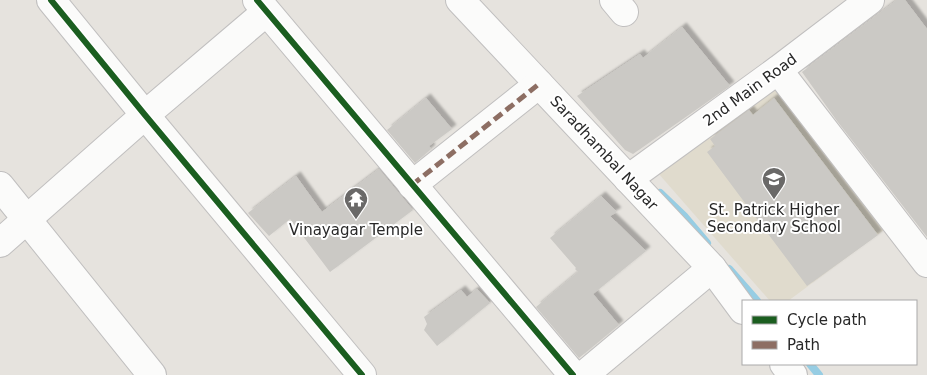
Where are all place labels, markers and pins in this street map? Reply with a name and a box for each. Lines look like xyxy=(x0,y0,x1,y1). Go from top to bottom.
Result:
school or university icon: St. Patrick Higher Secondary School xyxy=(761,166,787,200)
temple icon: Vinayagar Temple xyxy=(343,186,369,220)
place label: St. Patrick Higher Secondary School xyxy=(707,201,841,236)
place label: Vinayagar Temple xyxy=(289,221,423,239)

